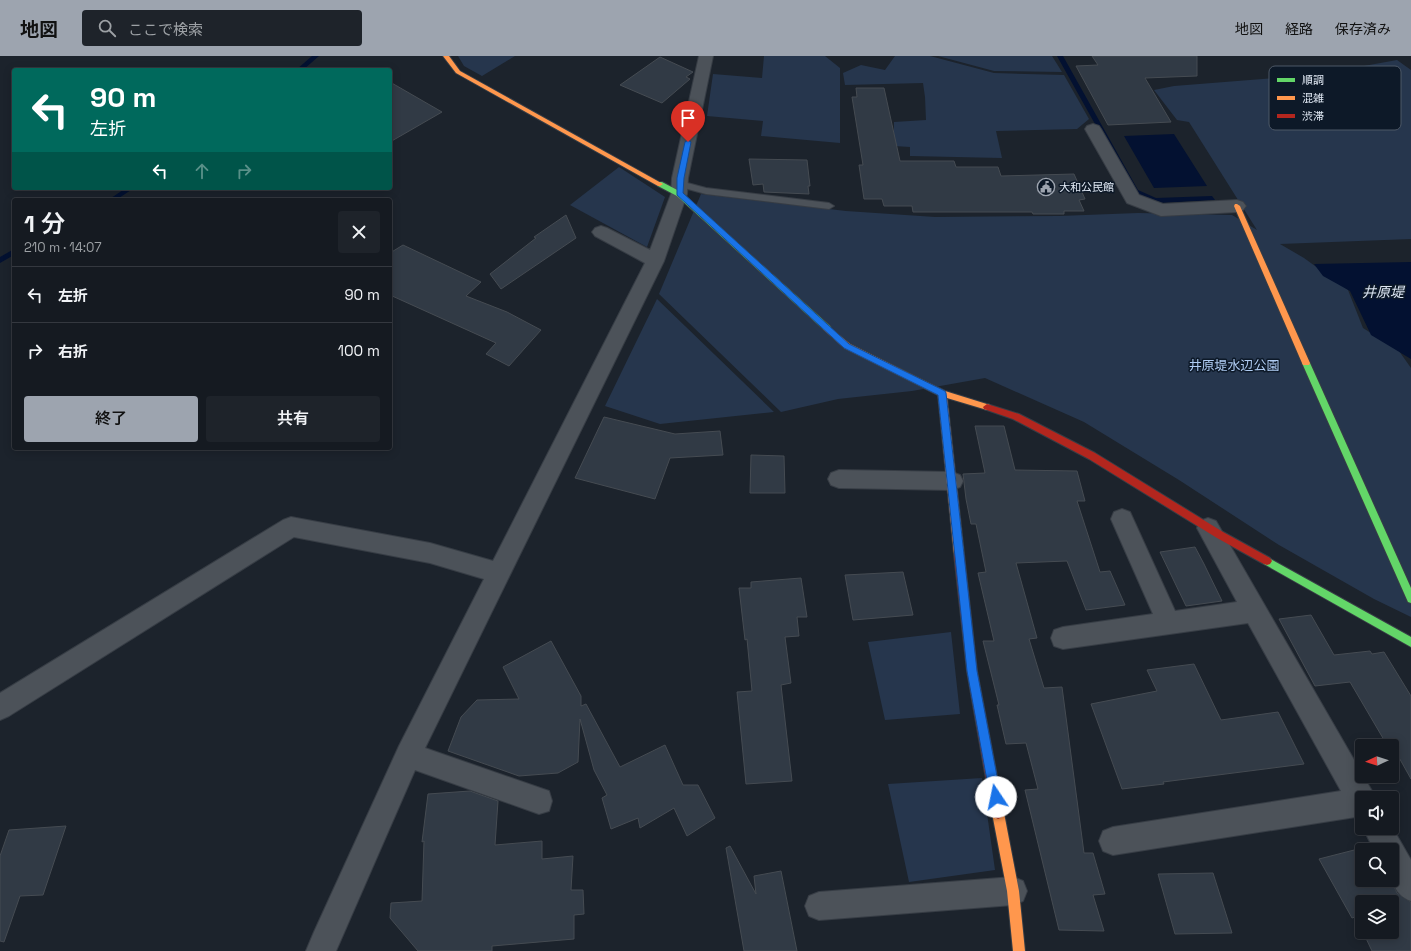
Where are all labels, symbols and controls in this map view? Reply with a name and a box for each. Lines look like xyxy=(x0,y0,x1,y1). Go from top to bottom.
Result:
search box xyxy=(82,10,362,46)
text: 地図 xyxy=(20,17,58,42)
icon: search xyxy=(96,17,118,39)
text: ここで検索 xyxy=(128,20,203,39)
text: 地図 xyxy=(1235,20,1263,38)
text: 経路 xyxy=(1285,20,1313,38)
text: 保存済み xyxy=(1335,20,1391,38)
legend xyxy=(1269,66,1401,130)
text: 順調 xyxy=(1302,73,1324,87)
text: 90 m xyxy=(90,79,156,115)
icon: left xyxy=(24,84,76,136)
text: 混雑 xyxy=(1302,91,1324,105)
pin xyxy=(671,101,705,142)
icon: arrive xyxy=(677,107,699,129)
text: 渋滞 xyxy=(1302,109,1324,123)
text: 左折 xyxy=(90,117,126,140)
icon: left xyxy=(149,160,171,182)
icon: ahead xyxy=(191,160,213,182)
icon: right xyxy=(233,160,255,182)
public building icon: 大和公民館 xyxy=(1036,177,1056,197)
place label: 大和公民館 xyxy=(1059,180,1114,194)
text: 1 分 xyxy=(24,208,65,239)
button: close xyxy=(338,211,380,253)
text: 210 m · 14:07 xyxy=(24,239,102,256)
water label: 井原堤 xyxy=(1362,283,1406,301)
icon: left xyxy=(24,284,46,306)
text: 90 m xyxy=(344,285,380,304)
text: 左折 xyxy=(58,286,88,305)
icon: right xyxy=(24,340,46,362)
text: 100 m xyxy=(338,341,380,360)
text: 右折 xyxy=(58,342,88,361)
park label: 井原堤水辺公園 xyxy=(1188,357,1280,374)
button: 終了 xyxy=(24,396,198,442)
button: 共有 xyxy=(206,396,380,442)
north arrow xyxy=(1355,739,1399,783)
map controls xyxy=(1355,739,1399,939)
position arrow xyxy=(975,776,1017,818)
button: sound xyxy=(1355,791,1399,835)
button: search xyxy=(1355,843,1399,887)
button: layers xyxy=(1355,895,1399,939)

